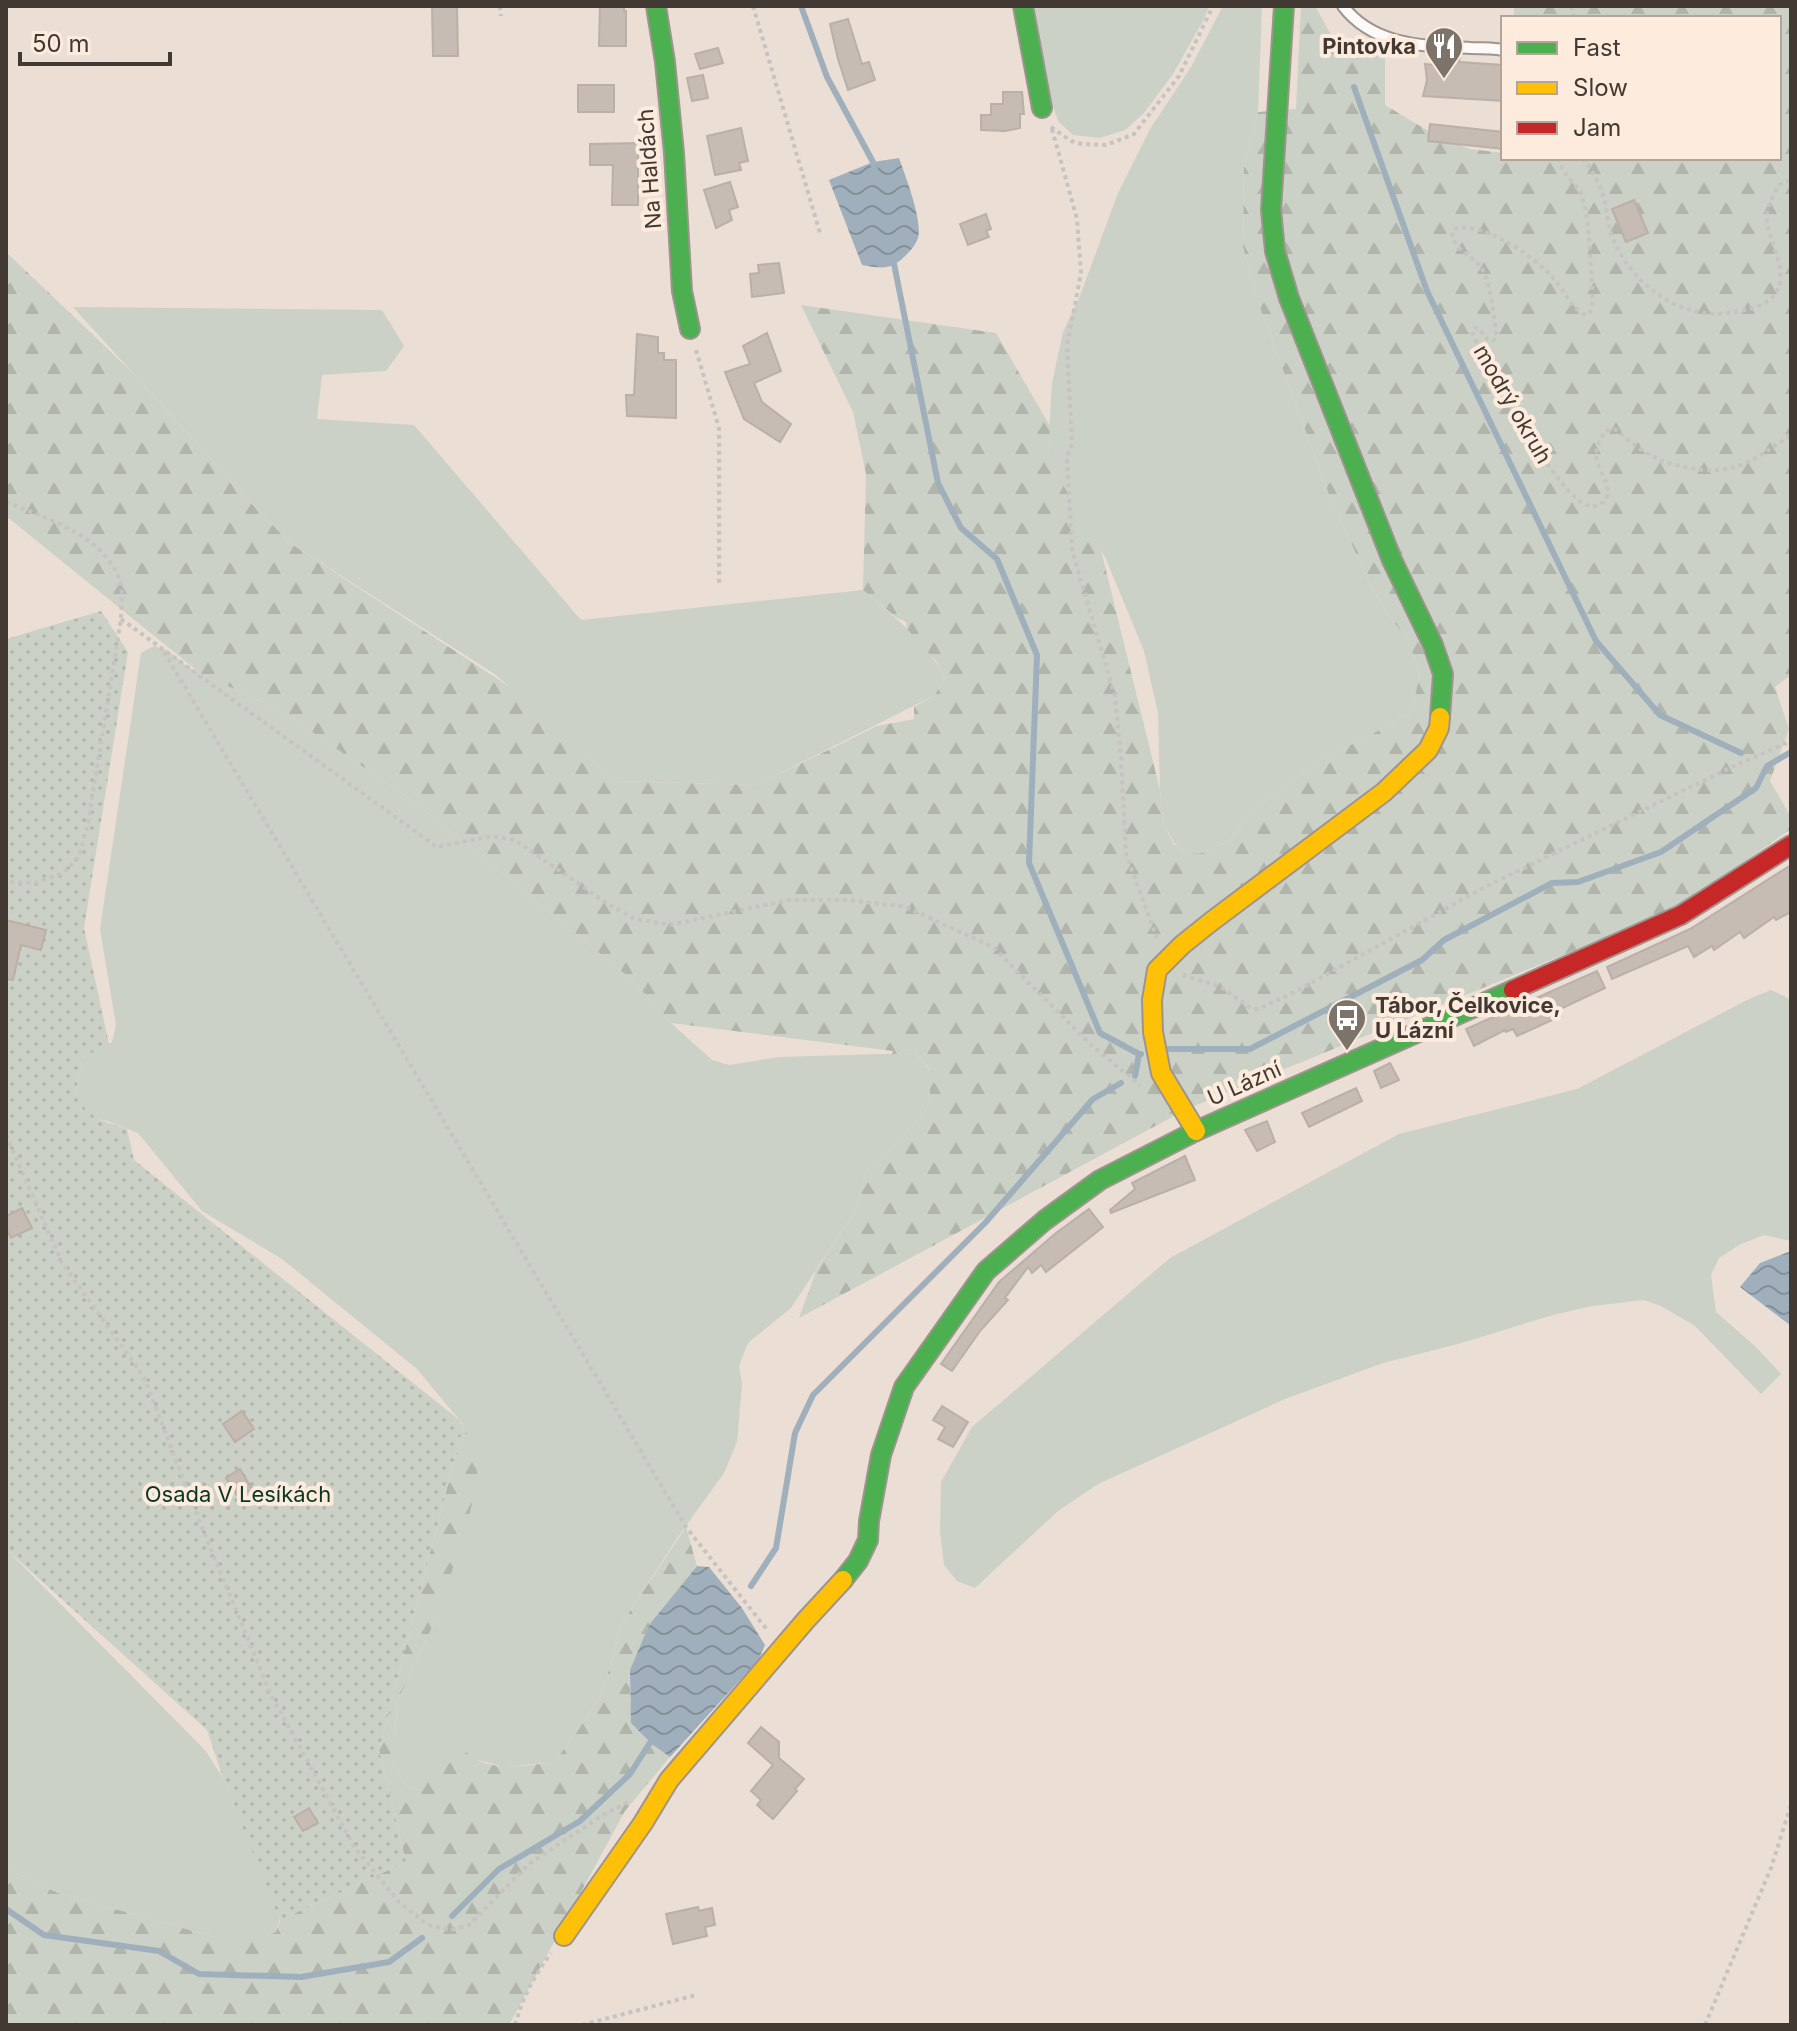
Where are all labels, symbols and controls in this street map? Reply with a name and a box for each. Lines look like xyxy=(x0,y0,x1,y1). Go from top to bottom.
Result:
scale bar xyxy=(20,16,170,66)
legend xyxy=(1501,16,1781,160)
restaurant icon: Pintovka xyxy=(1423,25,1465,80)
text: 50 m xyxy=(32,29,90,58)
place label: Pintovka xyxy=(1322,33,1416,59)
text: Fast xyxy=(1573,33,1621,62)
text: Slow xyxy=(1573,73,1628,102)
street label: Na Haldách xyxy=(632,108,666,230)
text: Jam xyxy=(1573,113,1621,142)
street label: modrý okruh xyxy=(1469,340,1557,468)
place label: Tábor, Čelkovice, U Lázní xyxy=(1375,992,1561,1043)
bus stop icon: Tábor, Čelkovice, U Lázní xyxy=(1326,997,1368,1052)
street label: U Lázní xyxy=(1203,1055,1285,1111)
park label: Osada V Lesíkách xyxy=(145,1481,331,1507)

